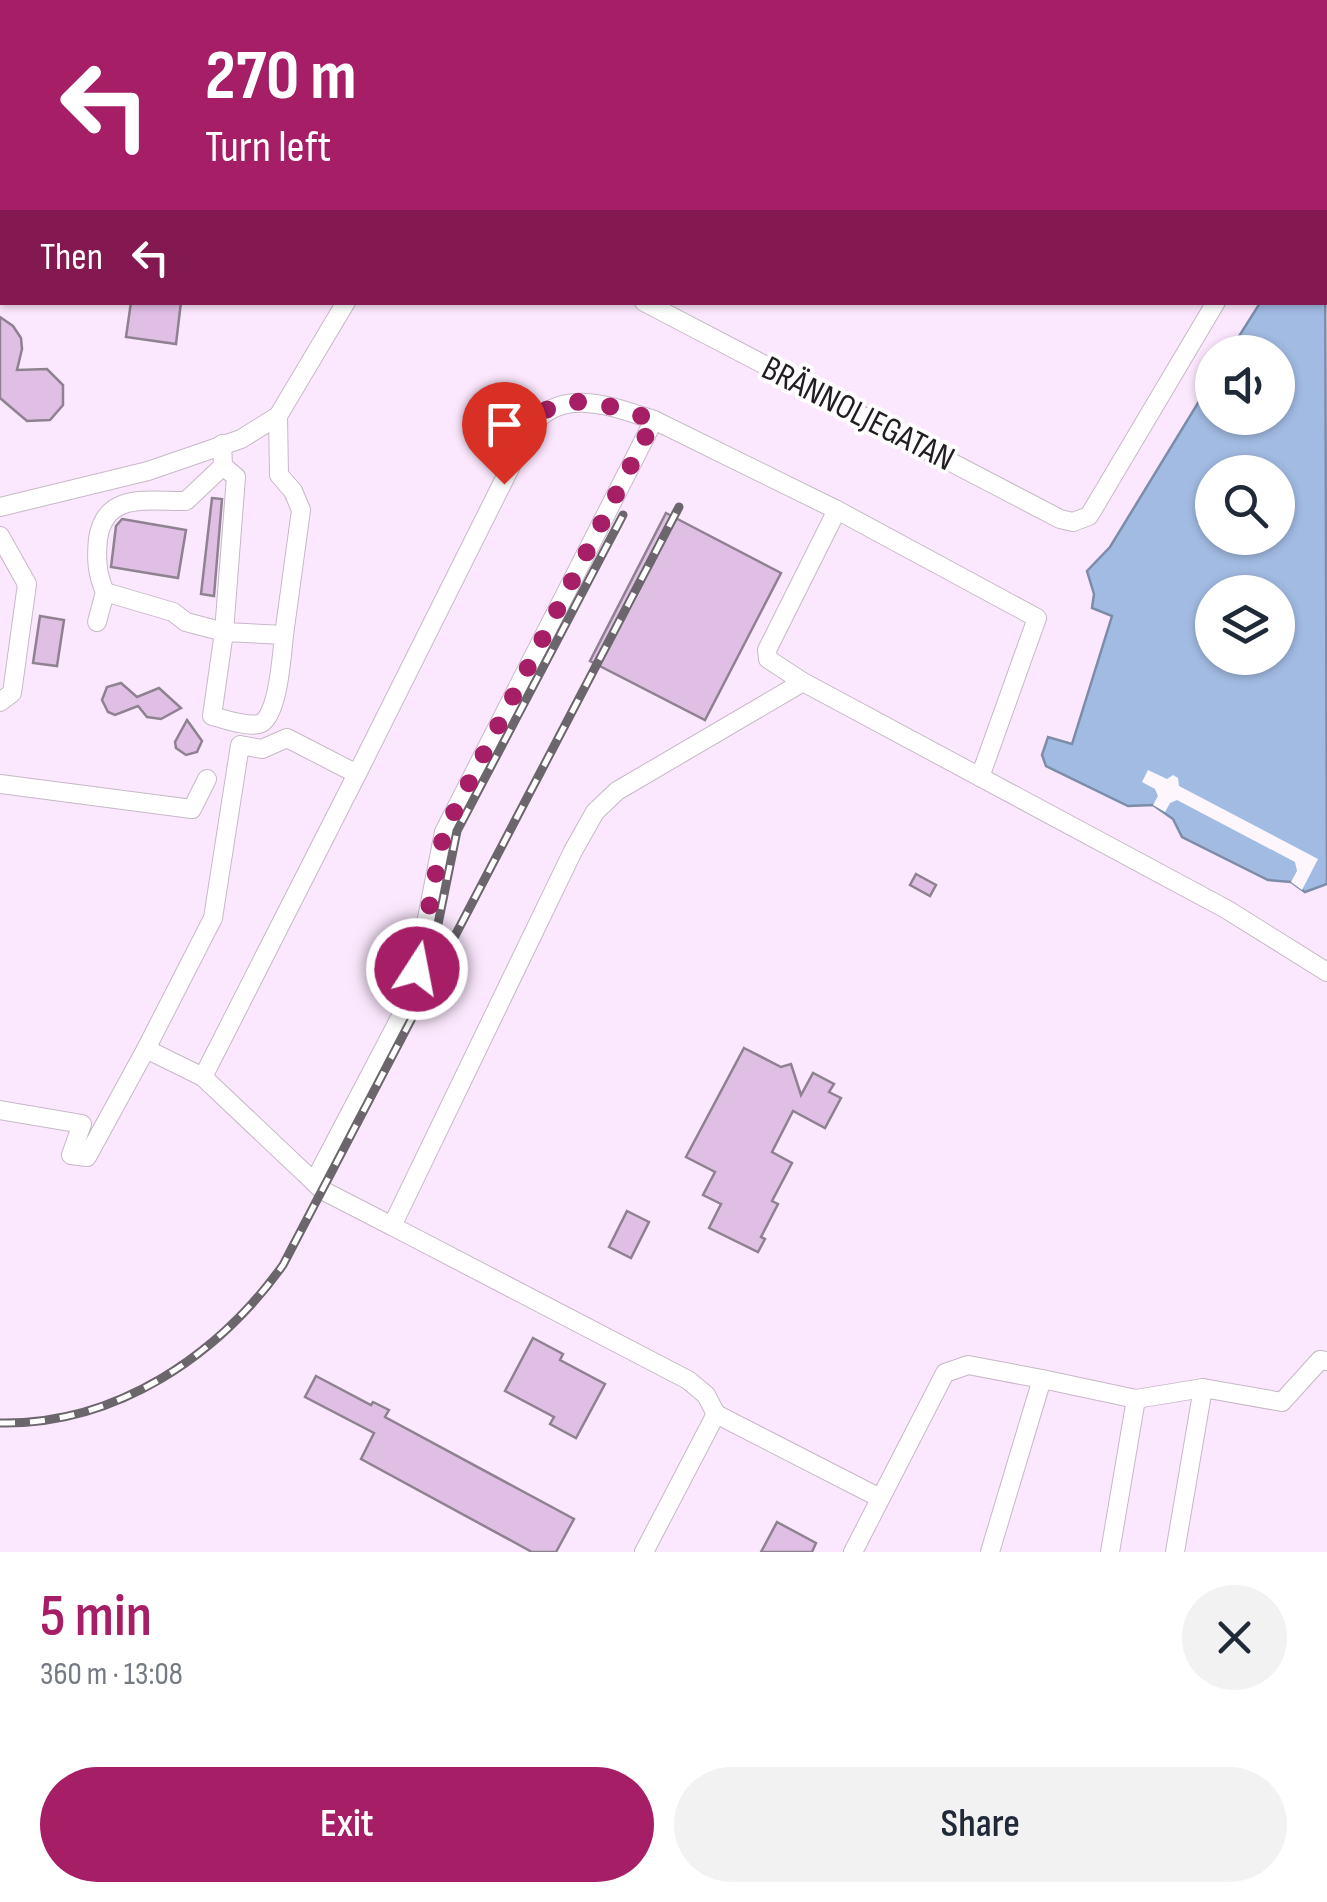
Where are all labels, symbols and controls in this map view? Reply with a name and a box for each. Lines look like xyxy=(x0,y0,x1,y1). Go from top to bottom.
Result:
text: 270 m xyxy=(205,35,357,119)
icon: left xyxy=(40,40,170,170)
text: Turn left xyxy=(205,120,331,175)
icon: left xyxy=(123,230,178,285)
text: Then xyxy=(40,235,103,280)
map controls xyxy=(1195,335,1295,675)
button: sound xyxy=(1195,335,1295,435)
street label: BRÄNNOLJEGATAN xyxy=(754,347,962,481)
pin xyxy=(462,382,547,485)
icon: arrive xyxy=(477,397,532,452)
button: search xyxy=(1195,455,1295,555)
button: layers xyxy=(1195,575,1295,675)
position arrow xyxy=(365,917,469,1021)
text: 5 min xyxy=(40,1581,152,1653)
button: close xyxy=(1182,1585,1287,1690)
text: 360 m · 13:08 xyxy=(40,1655,183,1694)
button: Exit xyxy=(40,1767,654,1882)
button: Share xyxy=(674,1767,1287,1882)

